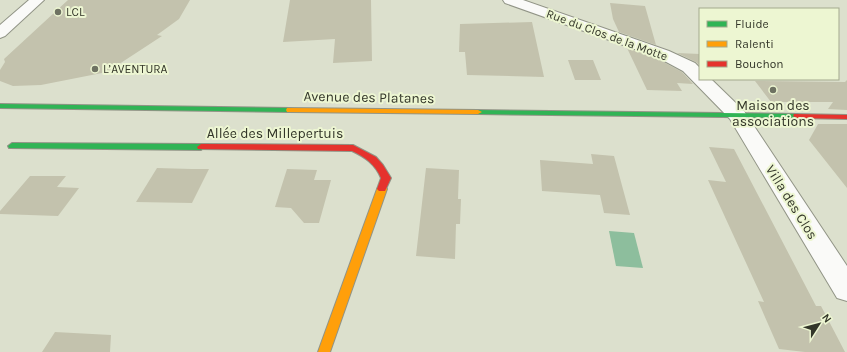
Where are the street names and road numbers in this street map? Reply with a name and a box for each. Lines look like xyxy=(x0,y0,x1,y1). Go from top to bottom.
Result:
street label: Rue du Clos de la Motte xyxy=(544,7,670,63)
street label: Avenue des Platanes xyxy=(303,88,435,107)
street label: Allée des Millepertuis xyxy=(207,125,343,142)
street label: Villa des Clos xyxy=(762,162,821,243)

